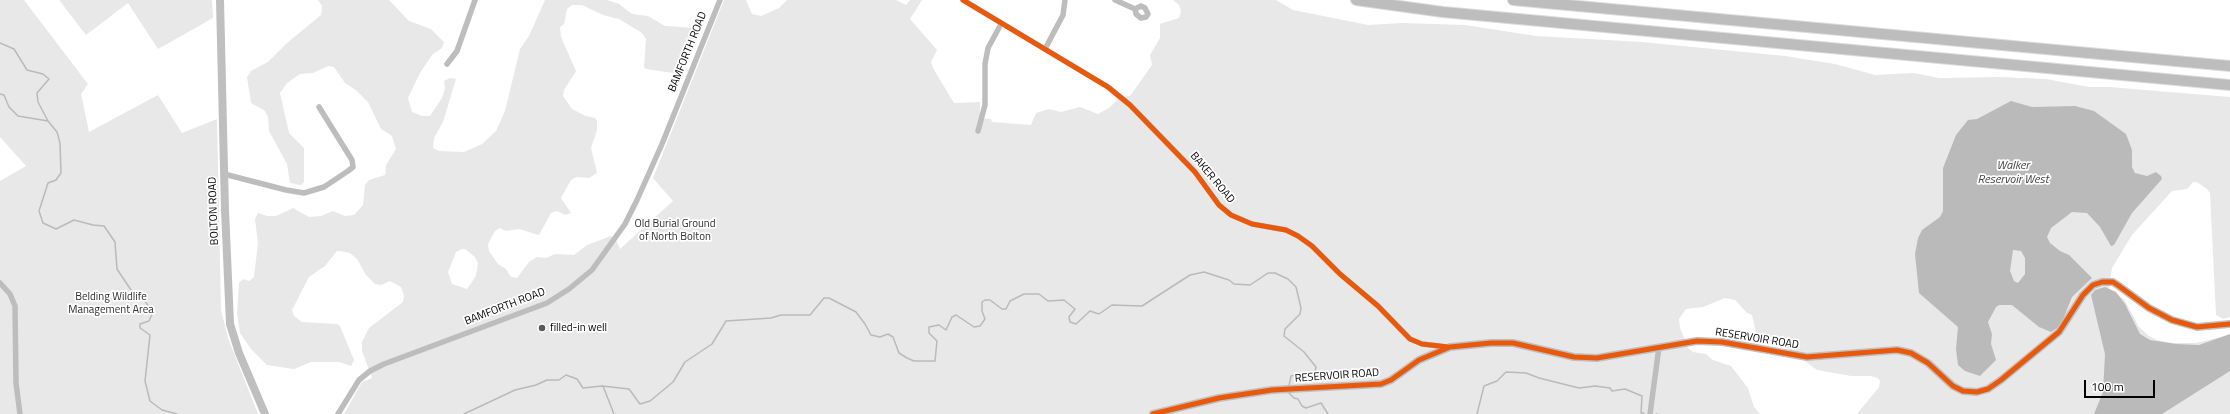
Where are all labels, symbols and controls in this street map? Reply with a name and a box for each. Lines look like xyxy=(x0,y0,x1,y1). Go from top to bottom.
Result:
street label: BAMFORTH ROAD xyxy=(666,10,710,94)
street label: BAKER ROAD xyxy=(1187,150,1237,206)
water label: Walker Reservoir West xyxy=(1977,159,2049,187)
street label: BOLTON ROAD xyxy=(206,177,222,245)
park label: Old Burial Ground of North Bolton xyxy=(634,217,716,243)
street label: BAMFORTH ROAD xyxy=(463,286,547,328)
park label: Belding Wildlife Management Area xyxy=(68,290,154,316)
place label: filled-in well xyxy=(550,321,607,335)
marker: filled-in well xyxy=(537,323,547,333)
street label: RESERVOIR ROAD xyxy=(1714,326,1800,352)
street label: RESERVOIR ROAD xyxy=(1294,366,1380,386)
scale bar xyxy=(2086,372,2157,398)
text: 100 m xyxy=(2091,377,2124,396)

